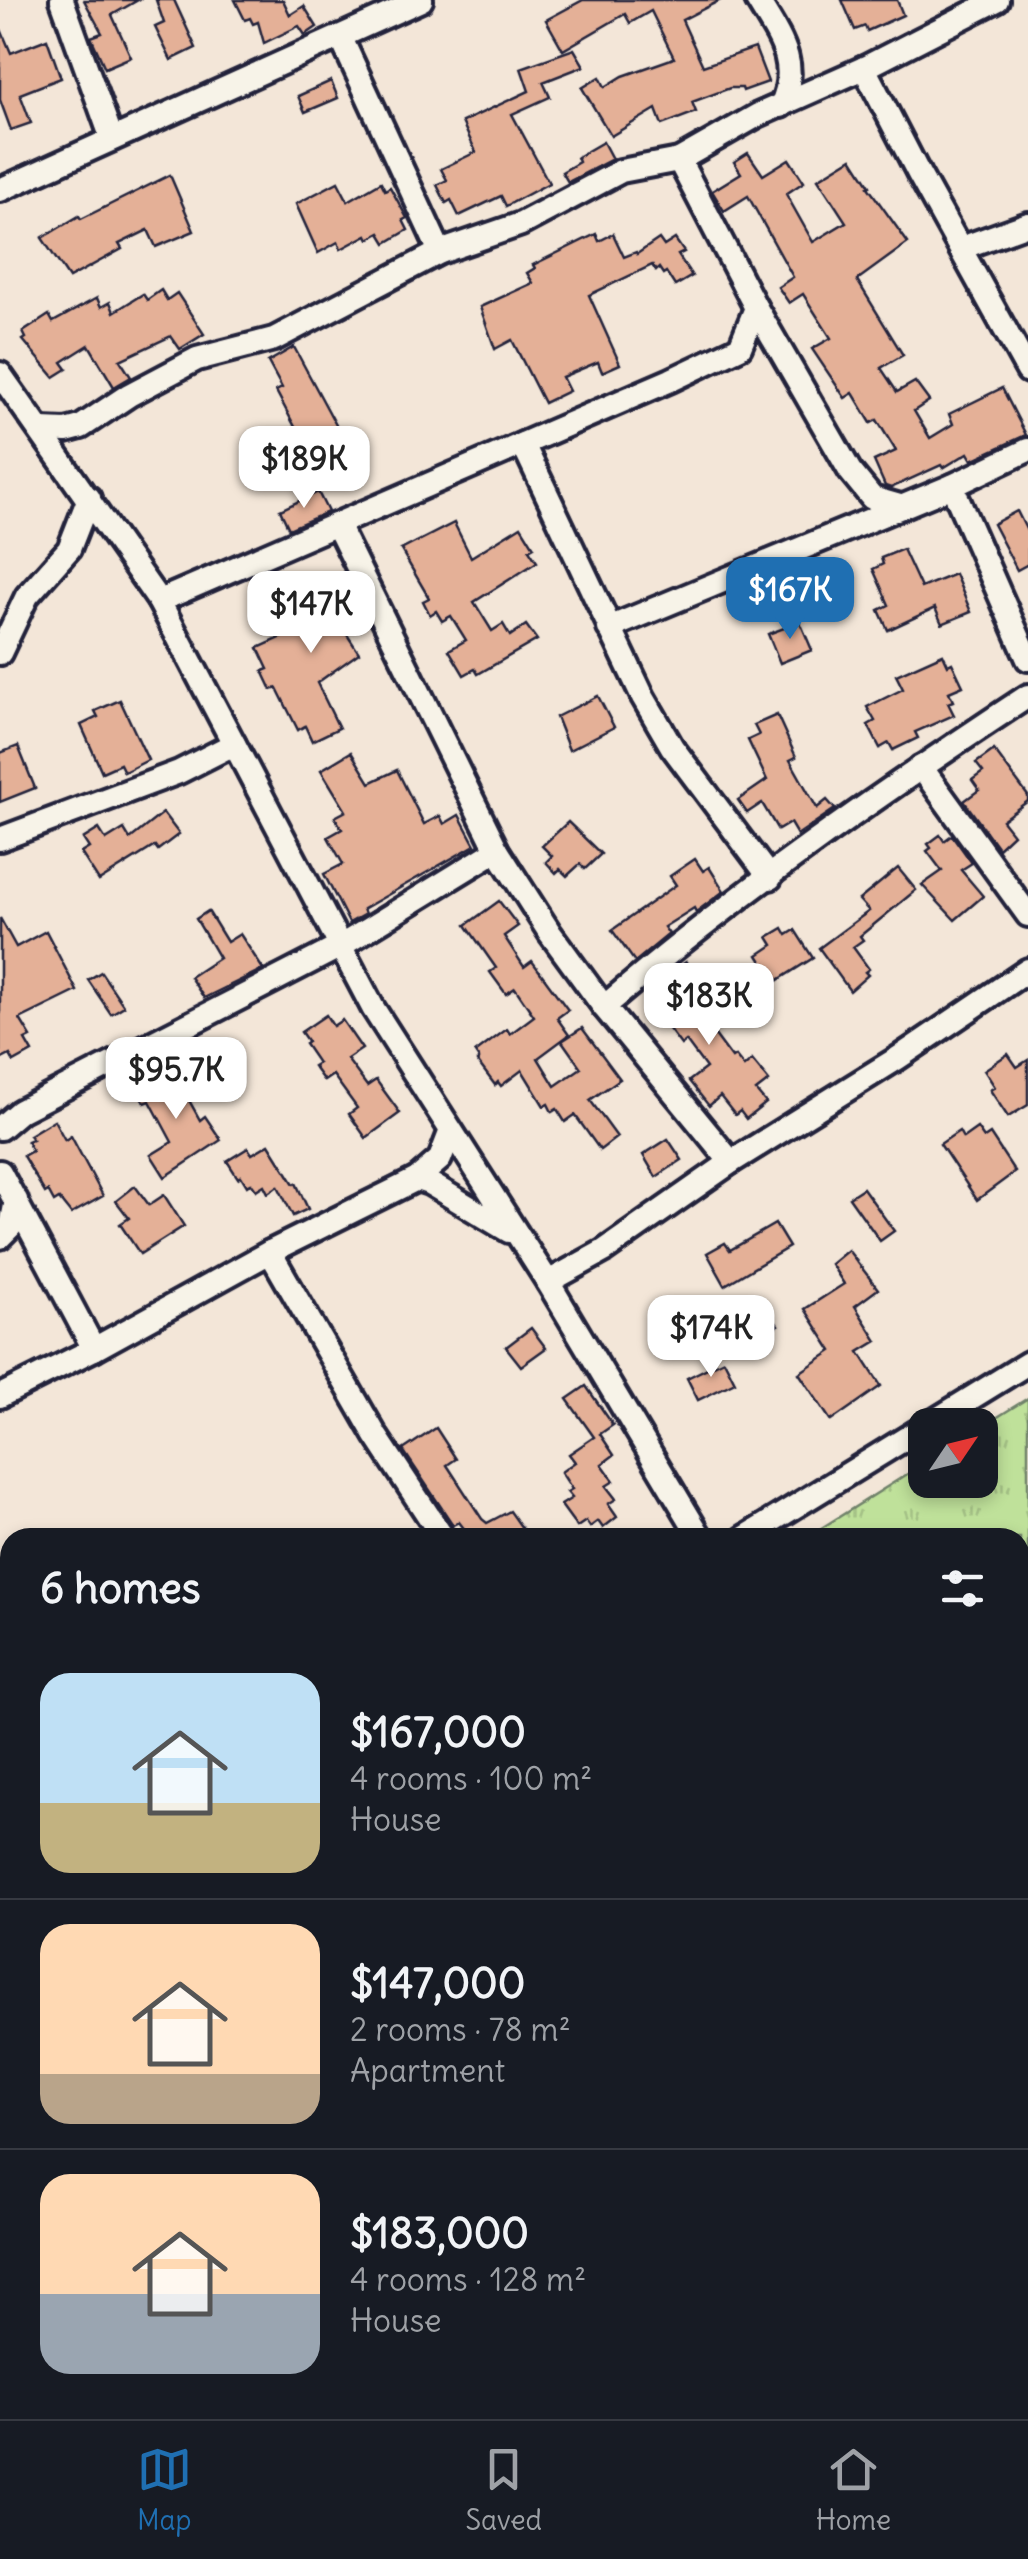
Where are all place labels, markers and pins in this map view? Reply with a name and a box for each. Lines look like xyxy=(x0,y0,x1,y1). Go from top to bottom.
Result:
pin: $189K xyxy=(234,426,374,511)
pin: $167K xyxy=(720,557,860,642)
pin: $147K xyxy=(241,571,381,656)
pin: $183K xyxy=(639,963,779,1048)
pin: $95.7K xyxy=(95,1037,257,1122)
pin: $174K xyxy=(641,1295,781,1380)

